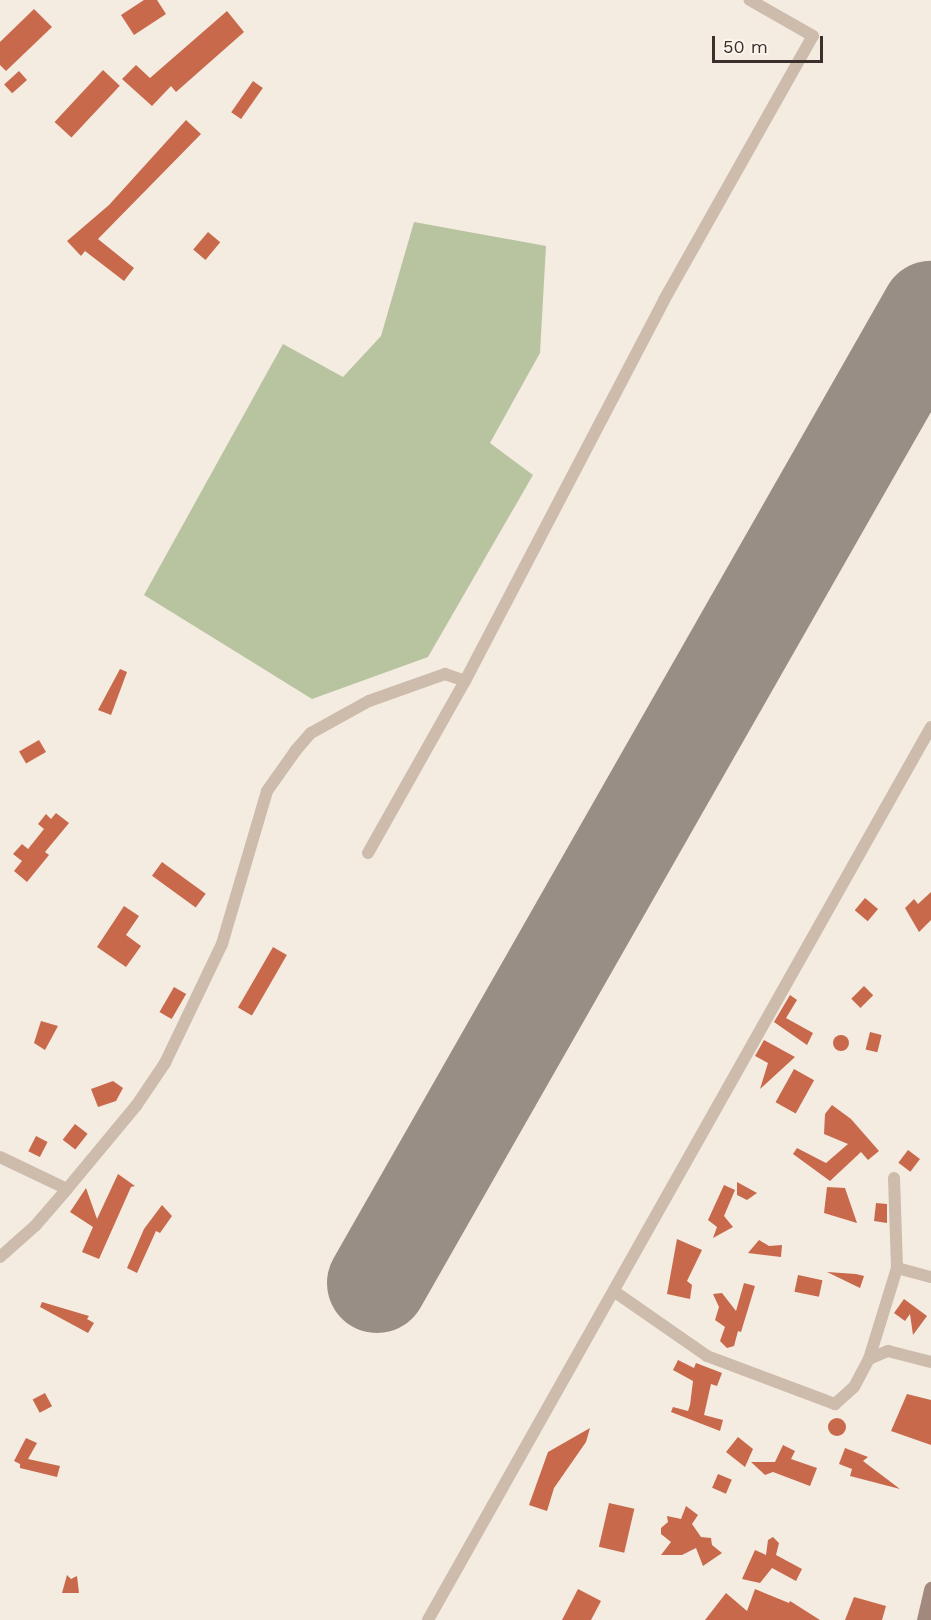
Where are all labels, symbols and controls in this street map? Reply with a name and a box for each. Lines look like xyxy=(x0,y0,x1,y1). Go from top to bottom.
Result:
scale bar xyxy=(715,24,826,62)
text: 50 m xyxy=(723,36,768,57)

